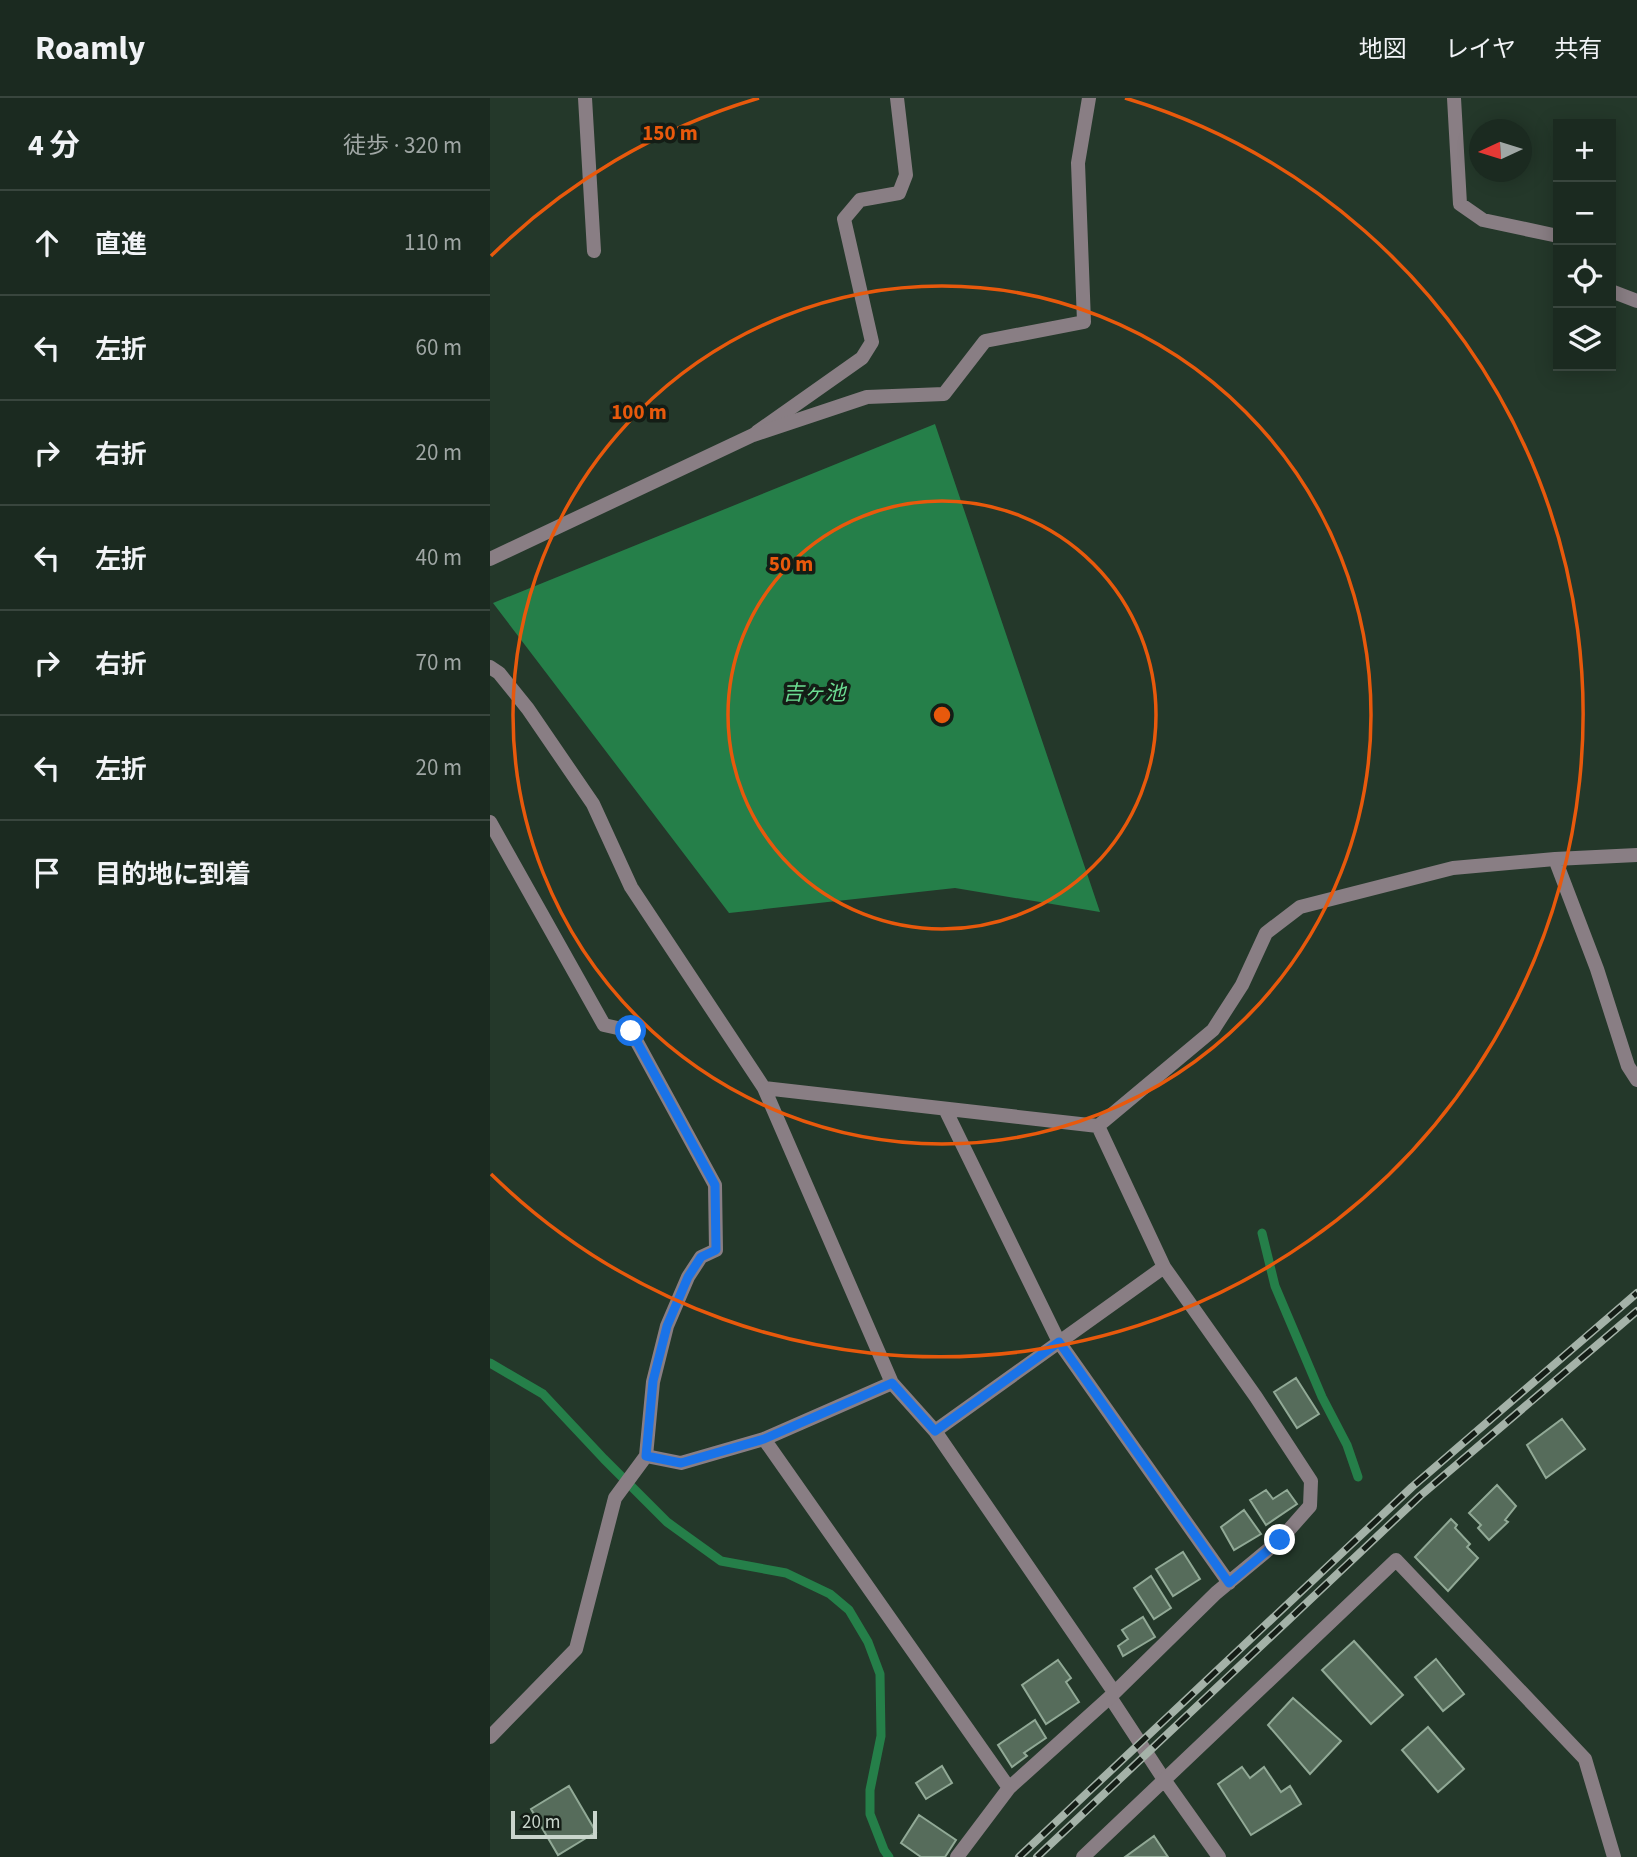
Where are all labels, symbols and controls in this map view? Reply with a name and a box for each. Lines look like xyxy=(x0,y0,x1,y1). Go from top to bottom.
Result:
text: Roamly xyxy=(35,25,145,72)
text: 地図 xyxy=(1359,32,1407,67)
text: レイヤ xyxy=(1445,32,1516,67)
text: 共有 xyxy=(1554,32,1602,67)
text: 150 m xyxy=(642,118,698,148)
north arrow xyxy=(1469,119,1532,182)
map controls xyxy=(1553,119,1616,371)
button: + xyxy=(1553,119,1616,182)
text: 4 分 xyxy=(28,124,80,167)
text: 徒歩 · 320 m xyxy=(343,129,462,162)
button: − xyxy=(1553,182,1616,245)
icon: ahead xyxy=(28,224,66,262)
text: 直進 xyxy=(95,226,147,263)
text: 110 m xyxy=(404,226,462,259)
button: locate xyxy=(1553,245,1616,308)
button: layers xyxy=(1553,308,1616,371)
icon: left xyxy=(28,329,66,367)
text: 左折 xyxy=(95,331,147,368)
text: 60 m xyxy=(415,331,462,364)
text: 100 m xyxy=(611,397,667,427)
icon: right xyxy=(28,434,66,472)
text: 右折 xyxy=(95,436,147,473)
text: 20 m xyxy=(415,436,462,469)
icon: left xyxy=(28,539,66,577)
text: 左折 xyxy=(95,541,147,578)
text: 40 m xyxy=(415,541,462,574)
text: 50 m xyxy=(769,549,813,579)
icon: right xyxy=(28,644,66,682)
text: 右折 xyxy=(95,646,147,683)
text: 70 m xyxy=(415,646,462,679)
water label: 吉ヶ池 xyxy=(783,678,847,708)
centre of rings xyxy=(930,703,954,727)
icon: left xyxy=(28,749,66,787)
text: 左折 xyxy=(95,751,147,788)
text: 20 m xyxy=(415,751,462,784)
icon: arrive xyxy=(28,854,66,892)
text: 目的地に到着 xyxy=(95,856,251,893)
route start xyxy=(615,1015,646,1046)
route end xyxy=(1264,1524,1295,1555)
scale bar xyxy=(511,1808,597,1840)
text: 20 m xyxy=(522,1809,560,1836)

